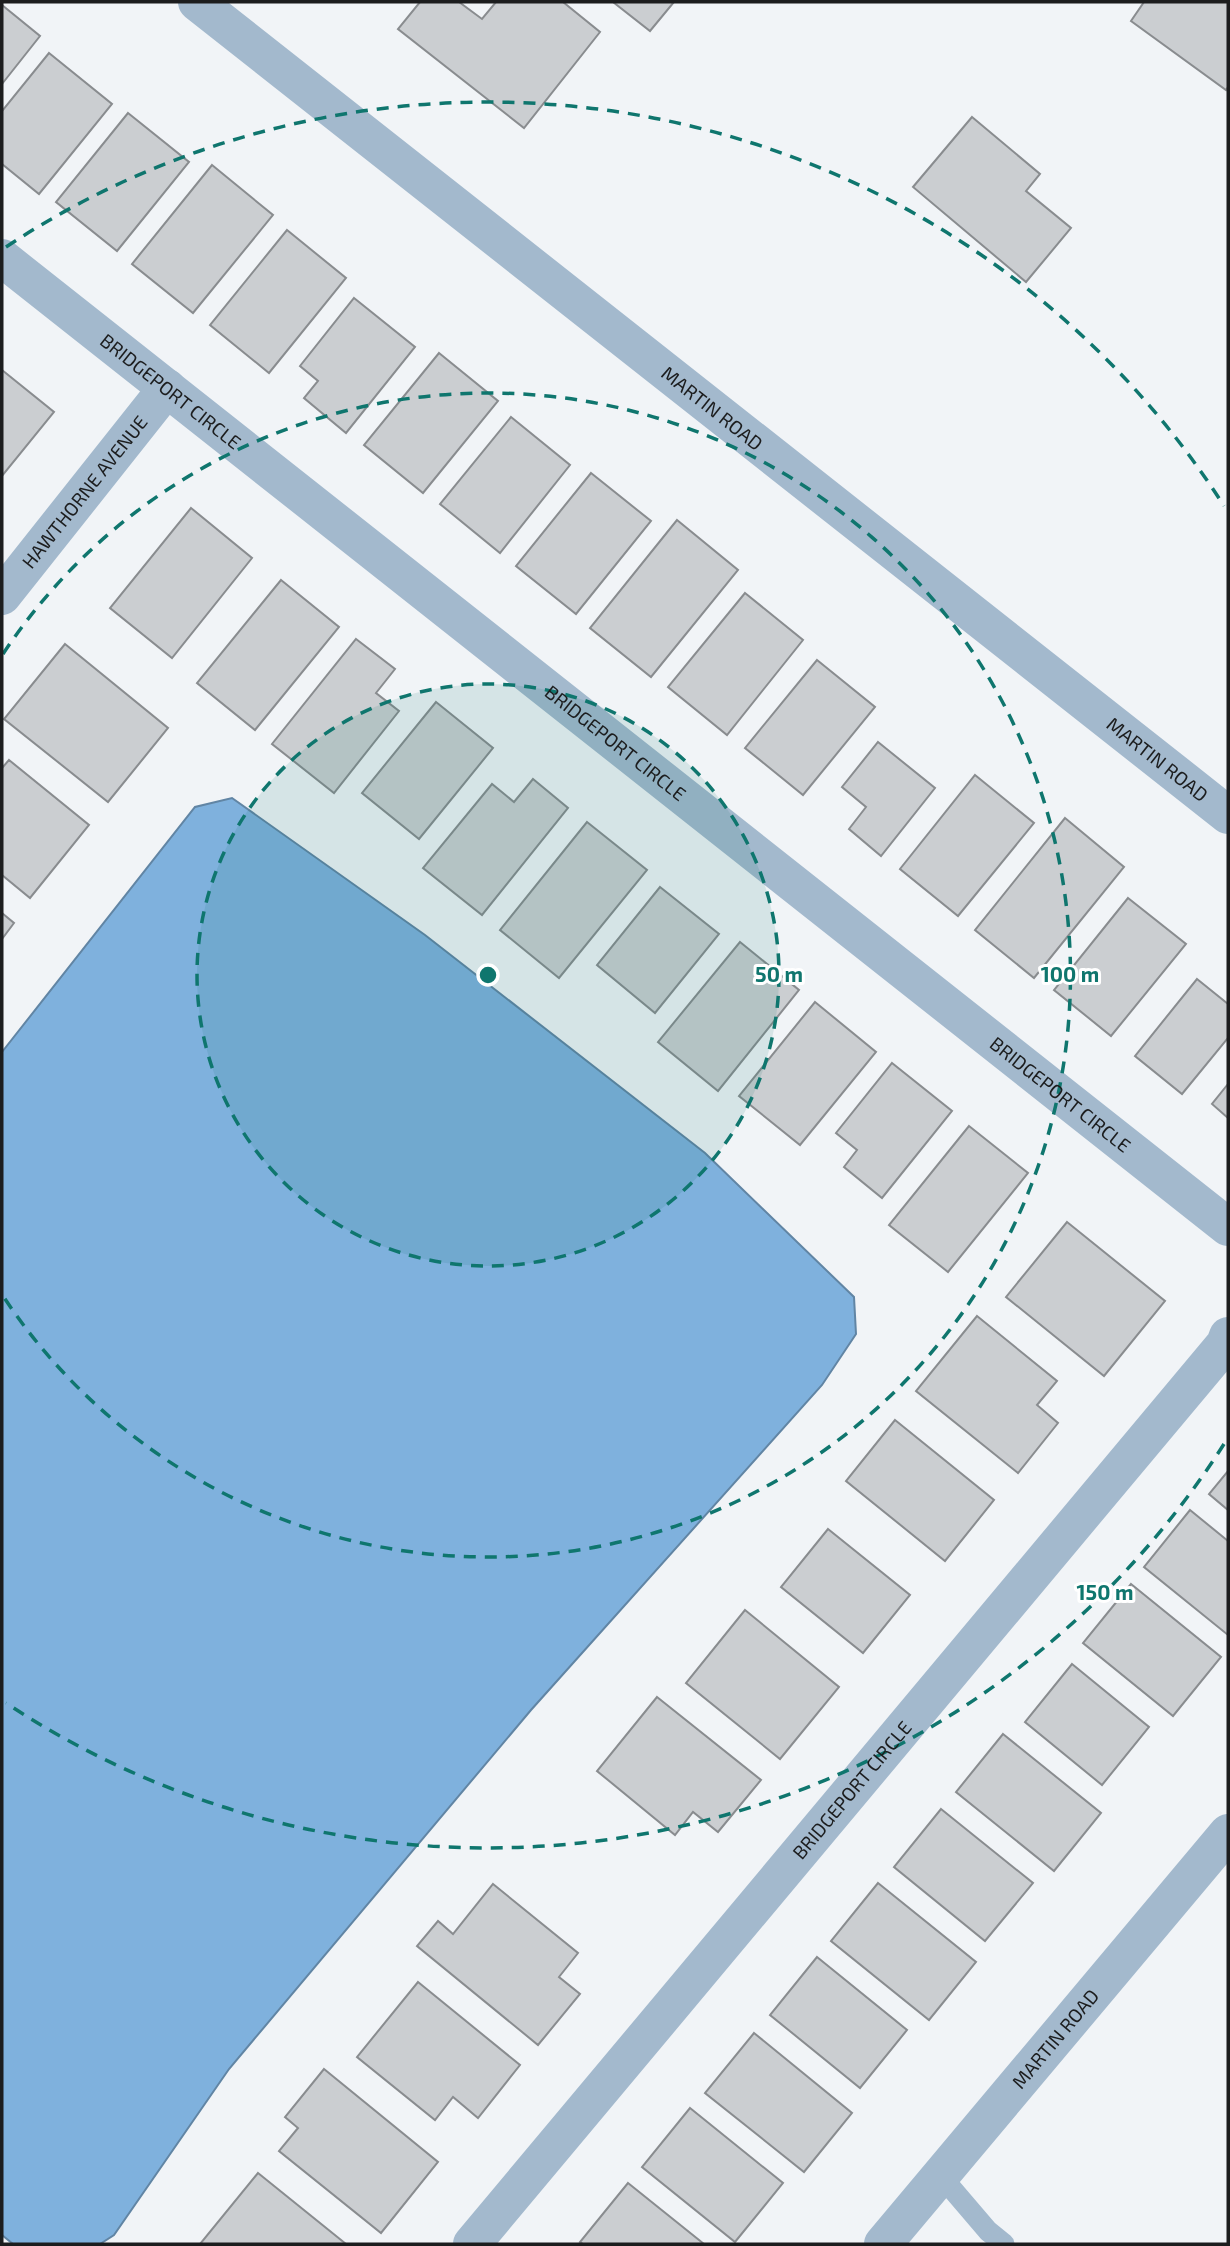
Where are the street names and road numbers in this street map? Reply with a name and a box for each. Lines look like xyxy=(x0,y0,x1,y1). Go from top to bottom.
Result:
street label: BRIDGEPORT CIRCLE xyxy=(96,328,246,454)
street label: MARTIN ROAD xyxy=(657,361,768,455)
street label: HAWTHORNE AVENUE xyxy=(17,411,152,572)
street label: BRIDGEPORT CIRCLE xyxy=(541,680,691,805)
street label: MARTIN ROAD xyxy=(1102,712,1213,806)
street label: BRIDGEPORT CIRCLE xyxy=(986,1031,1136,1157)
street label: BRIDGEPORT CIRCLE xyxy=(787,1716,916,1863)
street label: MARTIN ROAD xyxy=(1007,1984,1103,2093)

